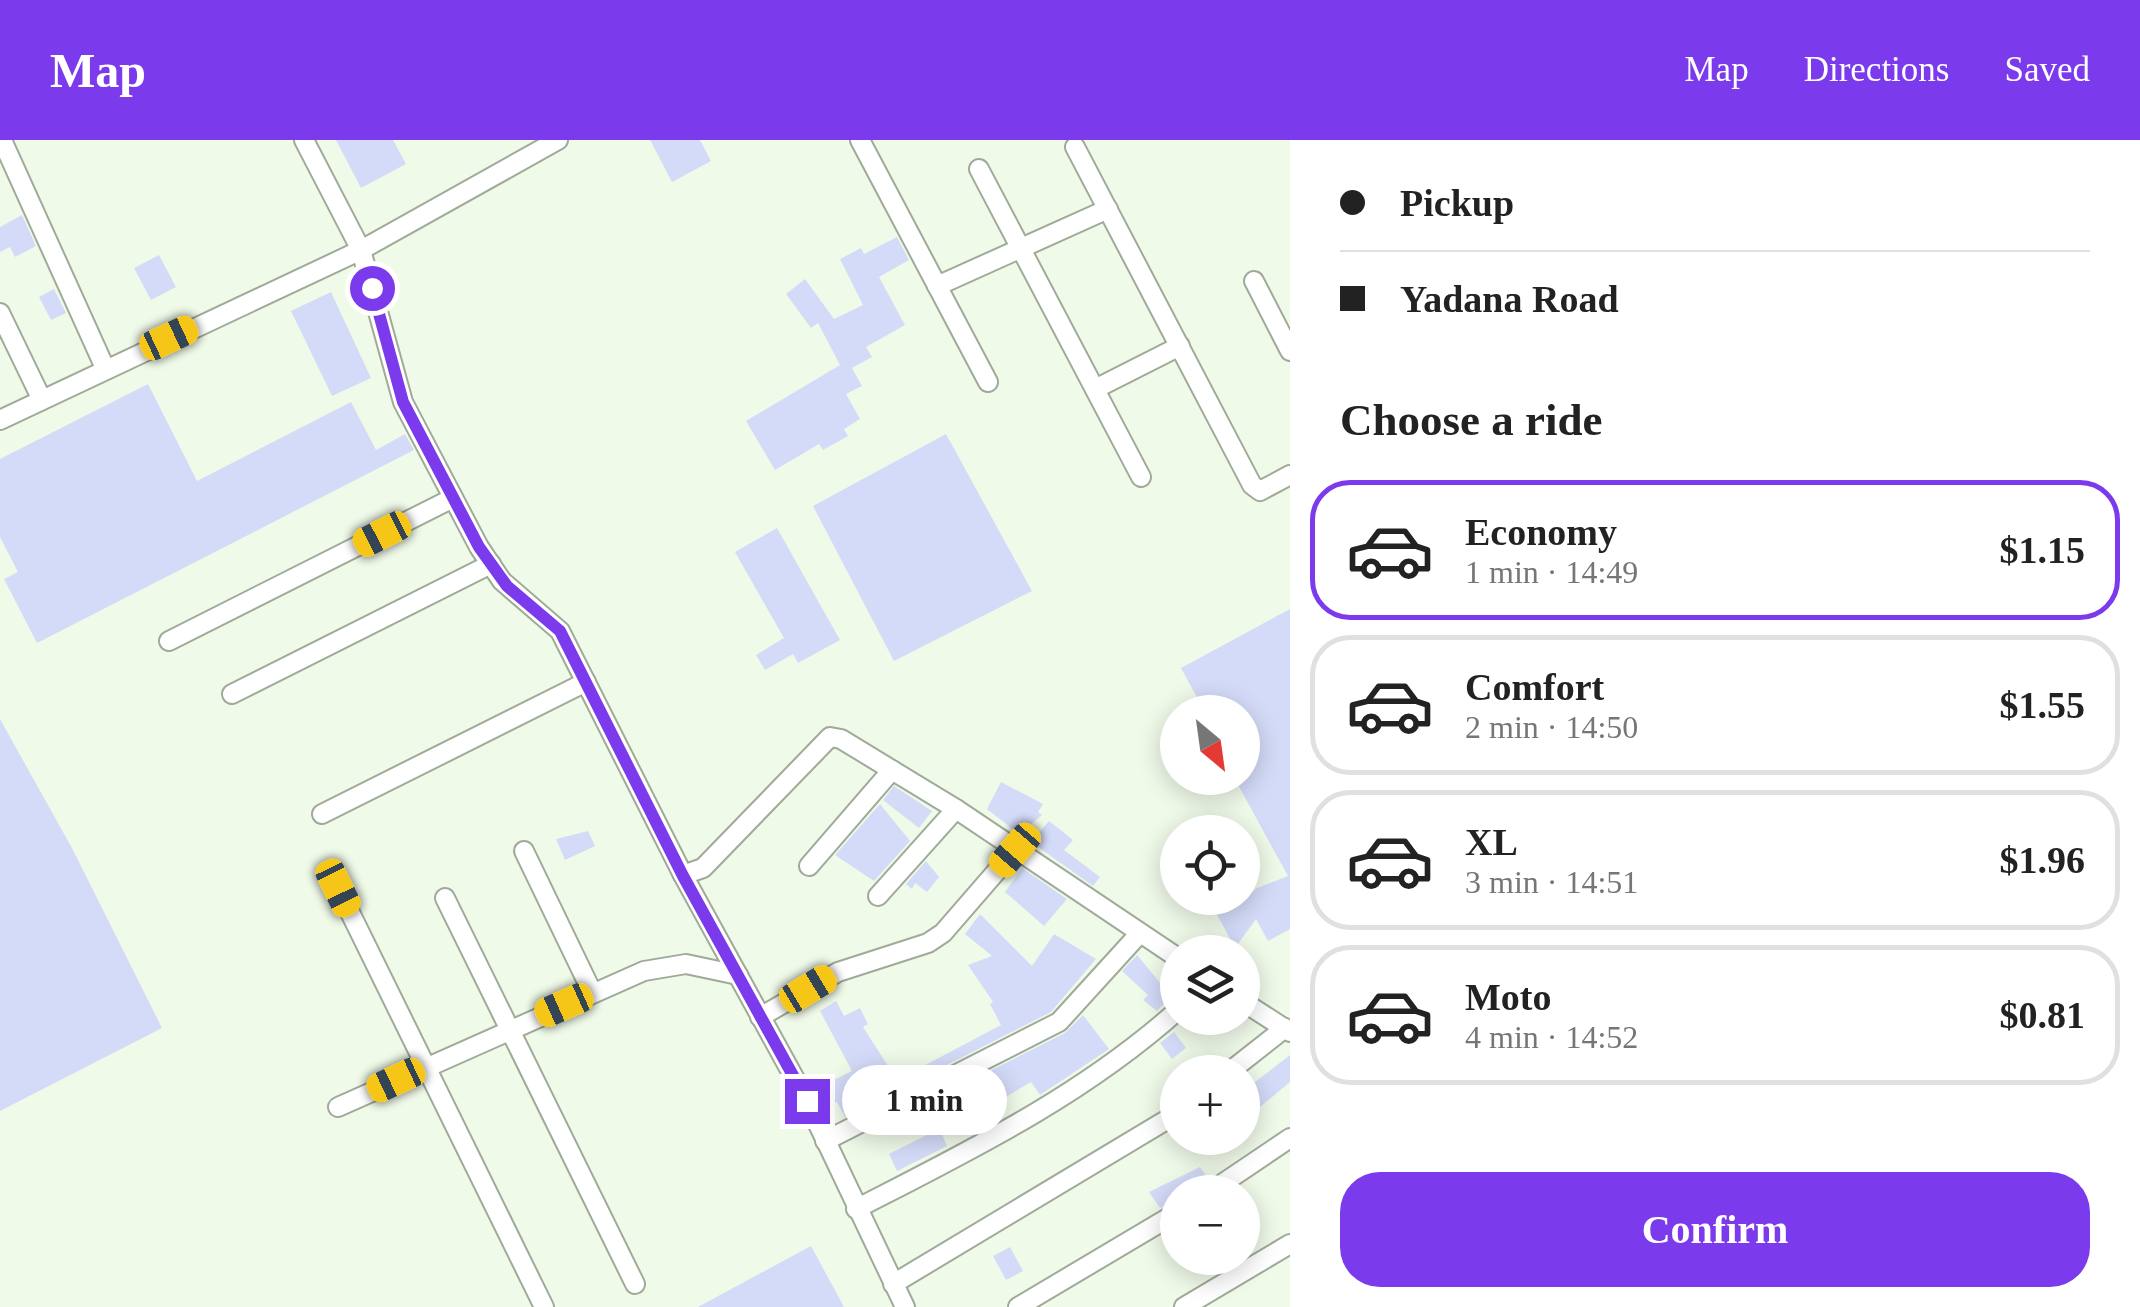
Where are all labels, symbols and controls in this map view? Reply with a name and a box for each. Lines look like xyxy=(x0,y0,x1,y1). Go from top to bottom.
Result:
text: Map xyxy=(50,44,146,97)
text: Map xyxy=(1685,50,1749,89)
text: Directions xyxy=(1804,50,1949,89)
text: Saved xyxy=(2004,50,2090,89)
text: Pickup xyxy=(1400,182,1514,224)
route start xyxy=(350,266,395,311)
text: Yadana Road xyxy=(1400,278,1619,320)
car xyxy=(135,312,203,364)
text: Choose a ride xyxy=(1340,395,1603,445)
icon: car xyxy=(1345,505,1435,595)
car xyxy=(348,507,416,561)
text: Economy xyxy=(1465,511,1617,553)
text: $1.15 xyxy=(2000,529,2085,571)
text: 1 min · 14:49 xyxy=(1465,554,1638,590)
icon: car xyxy=(1345,660,1435,750)
text: Comfort xyxy=(1465,666,1604,708)
text: $1.55 xyxy=(2000,684,2085,726)
north arrow xyxy=(1160,695,1260,795)
map controls xyxy=(1160,695,1260,1275)
text: 2 min · 14:50 xyxy=(1465,709,1638,745)
button: locate xyxy=(1160,815,1260,915)
icon: car xyxy=(1345,815,1435,905)
car xyxy=(984,818,1046,882)
text: XL xyxy=(1465,821,1518,863)
text: $1.96 xyxy=(2000,839,2085,881)
car xyxy=(311,854,365,922)
text: 3 min · 14:51 xyxy=(1465,864,1638,900)
button: layers xyxy=(1160,935,1260,1035)
car xyxy=(775,961,841,1017)
icon: car xyxy=(1345,970,1435,1060)
text: Moto xyxy=(1465,976,1552,1018)
car xyxy=(530,979,598,1031)
text: $0.81 xyxy=(2000,994,2085,1036)
text: 4 min · 14:52 xyxy=(1465,1019,1638,1055)
car xyxy=(362,1054,430,1106)
button: + xyxy=(1160,1055,1260,1155)
callout: 1 min xyxy=(842,1066,1007,1136)
route end xyxy=(785,1079,830,1124)
text: 1 min xyxy=(886,1082,963,1118)
button: Confirm xyxy=(1340,1172,2090,1287)
button: − xyxy=(1160,1175,1260,1275)

